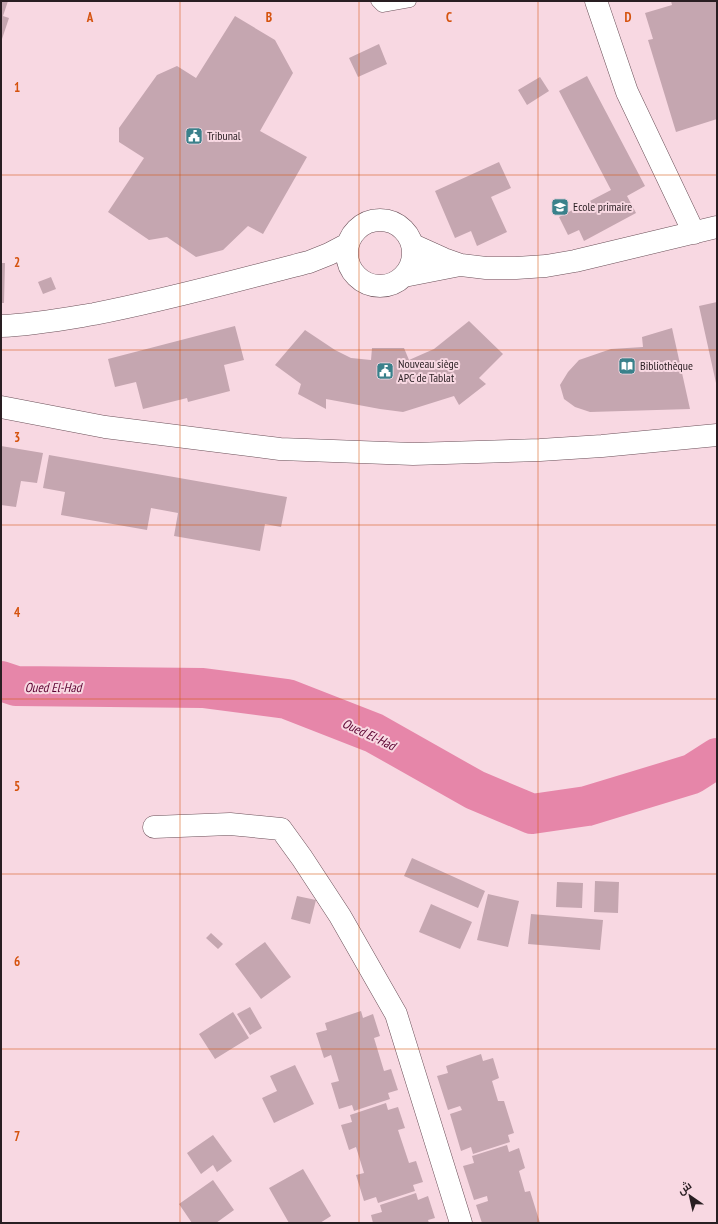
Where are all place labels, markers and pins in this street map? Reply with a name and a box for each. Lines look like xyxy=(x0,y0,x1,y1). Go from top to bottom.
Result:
public building icon: Tribunal xyxy=(184,126,204,146)
place label: Tribunal xyxy=(207,128,241,143)
school or university icon: Ecole primaire xyxy=(550,197,570,217)
place label: Ecole primaire xyxy=(573,199,632,214)
place label: Nouveau siège APC de Tablat xyxy=(398,356,459,385)
library icon: Bibliothèque xyxy=(617,356,637,376)
place label: Bibliothèque xyxy=(640,358,693,373)
public building icon: Nouveau siège APC de Tablat xyxy=(375,361,395,381)

